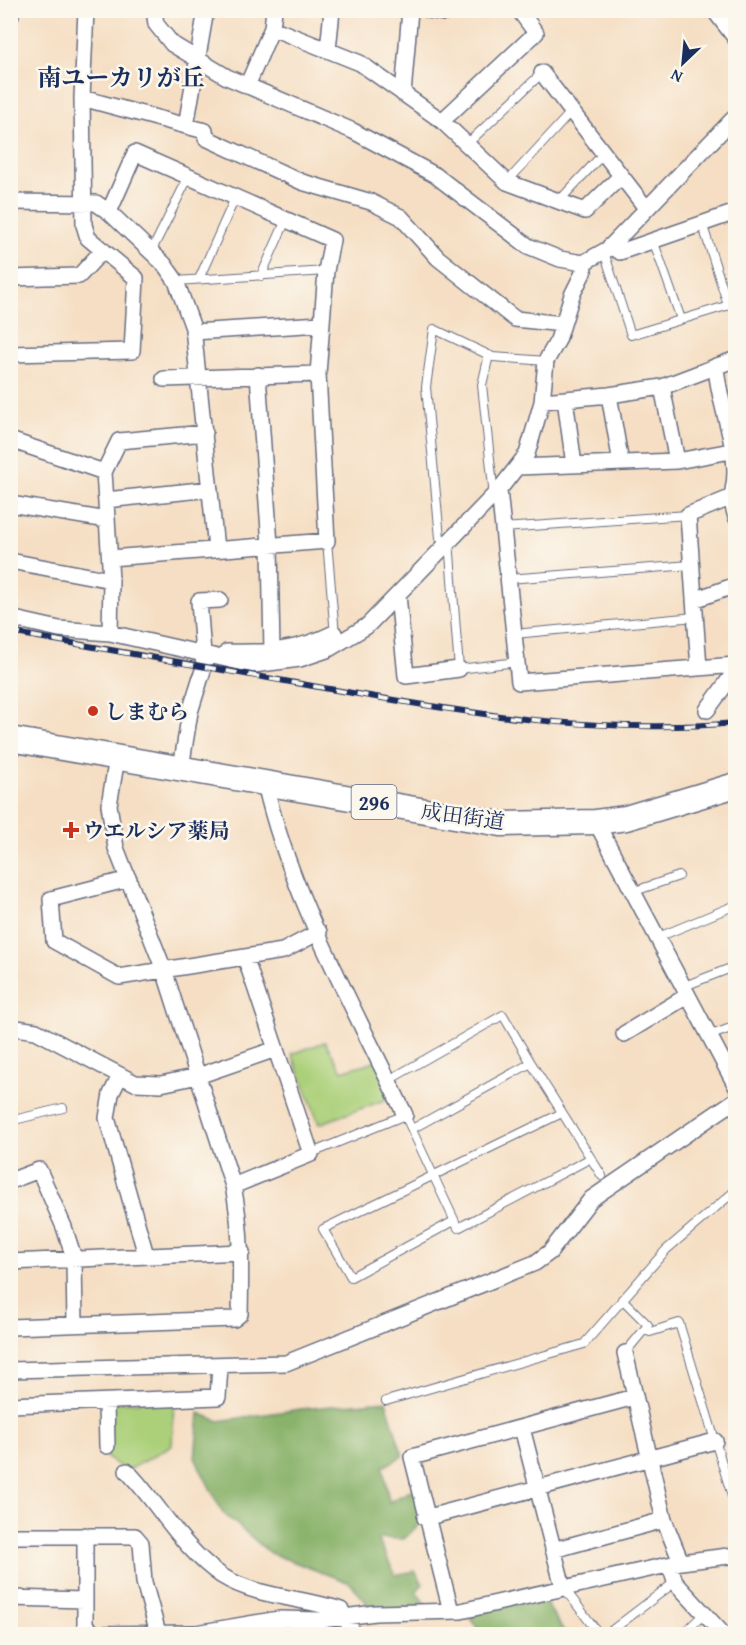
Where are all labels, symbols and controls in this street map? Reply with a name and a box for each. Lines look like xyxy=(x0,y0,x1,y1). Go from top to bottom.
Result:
north arrow xyxy=(653,33,713,93)
district label: 南ユーカリが丘 xyxy=(37,60,205,95)
text: N xyxy=(666,63,686,90)
place label: しまむら xyxy=(105,696,189,727)
marker: しまむら xyxy=(86,704,100,718)
road number: 296 xyxy=(352,785,397,819)
street label: 成田街道 xyxy=(419,795,507,837)
place label: ウエルシア薬局 xyxy=(83,815,229,846)
marker: ウエルシア薬局 xyxy=(64,823,78,837)

